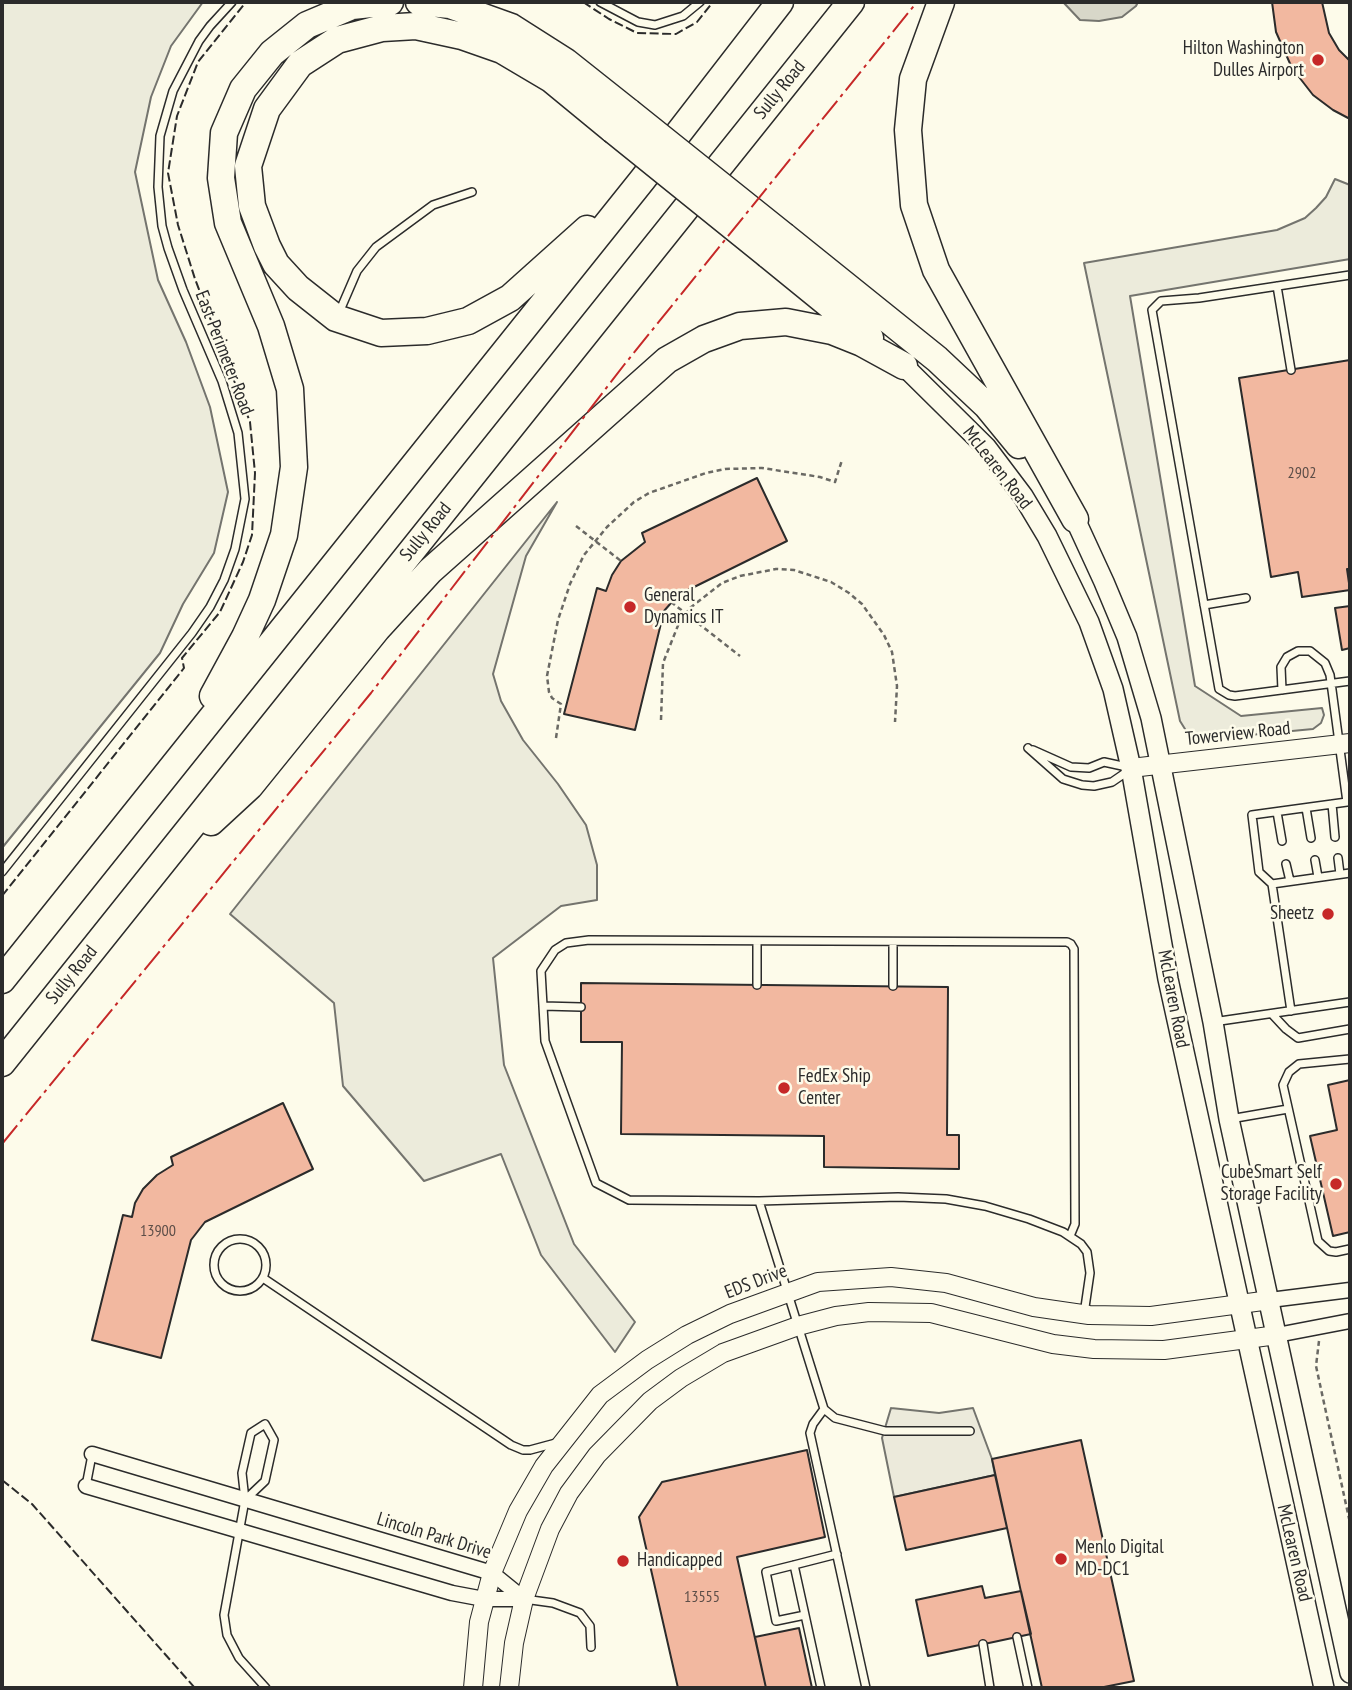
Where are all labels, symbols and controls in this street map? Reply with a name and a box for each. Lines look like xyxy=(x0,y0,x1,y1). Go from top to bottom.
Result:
place label: Hilton Washington Dulles Airport xyxy=(1183,38,1304,82)
marker: Hilton Washington Dulles Airport xyxy=(1310,52,1326,68)
street label: Sully Road xyxy=(749,56,811,124)
street label: East Perimeter Road xyxy=(190,288,258,418)
street label: McLearen Road xyxy=(957,422,1037,514)
house number: 2902 xyxy=(1288,463,1316,483)
street label: Sully Road xyxy=(395,498,457,566)
place label: General Dynamics IT xyxy=(644,585,723,629)
marker: General Dynamics IT xyxy=(622,599,638,615)
street label: Towerview Road xyxy=(1184,717,1292,751)
place label: Sheetz xyxy=(1270,903,1314,925)
marker: Sheetz xyxy=(1320,906,1336,922)
street label: Sully Road xyxy=(41,941,103,1009)
street label: McLearen Road xyxy=(1152,948,1194,1050)
place label: FedEx Ship Center xyxy=(798,1066,871,1110)
marker: FedEx Ship Center xyxy=(776,1080,792,1096)
place label: CubeSmart Self Storage Facility xyxy=(1221,1162,1322,1206)
marker: CubeSmart Self Storage Facility xyxy=(1328,1176,1344,1192)
house number: 13900 xyxy=(140,1221,176,1241)
street label: EDS Drive xyxy=(722,1260,790,1304)
street label: McLearen Road xyxy=(1272,1502,1316,1604)
street label: Lincoln Park Drive xyxy=(374,1508,494,1564)
place label: Menlo Digital MD-DC1 xyxy=(1075,1537,1164,1581)
place label: Handicapped xyxy=(637,1550,722,1572)
marker: Menlo Digital MD-DC1 xyxy=(1053,1551,1069,1567)
marker: Handicapped xyxy=(615,1553,631,1569)
house number: 13555 xyxy=(684,1587,720,1607)

